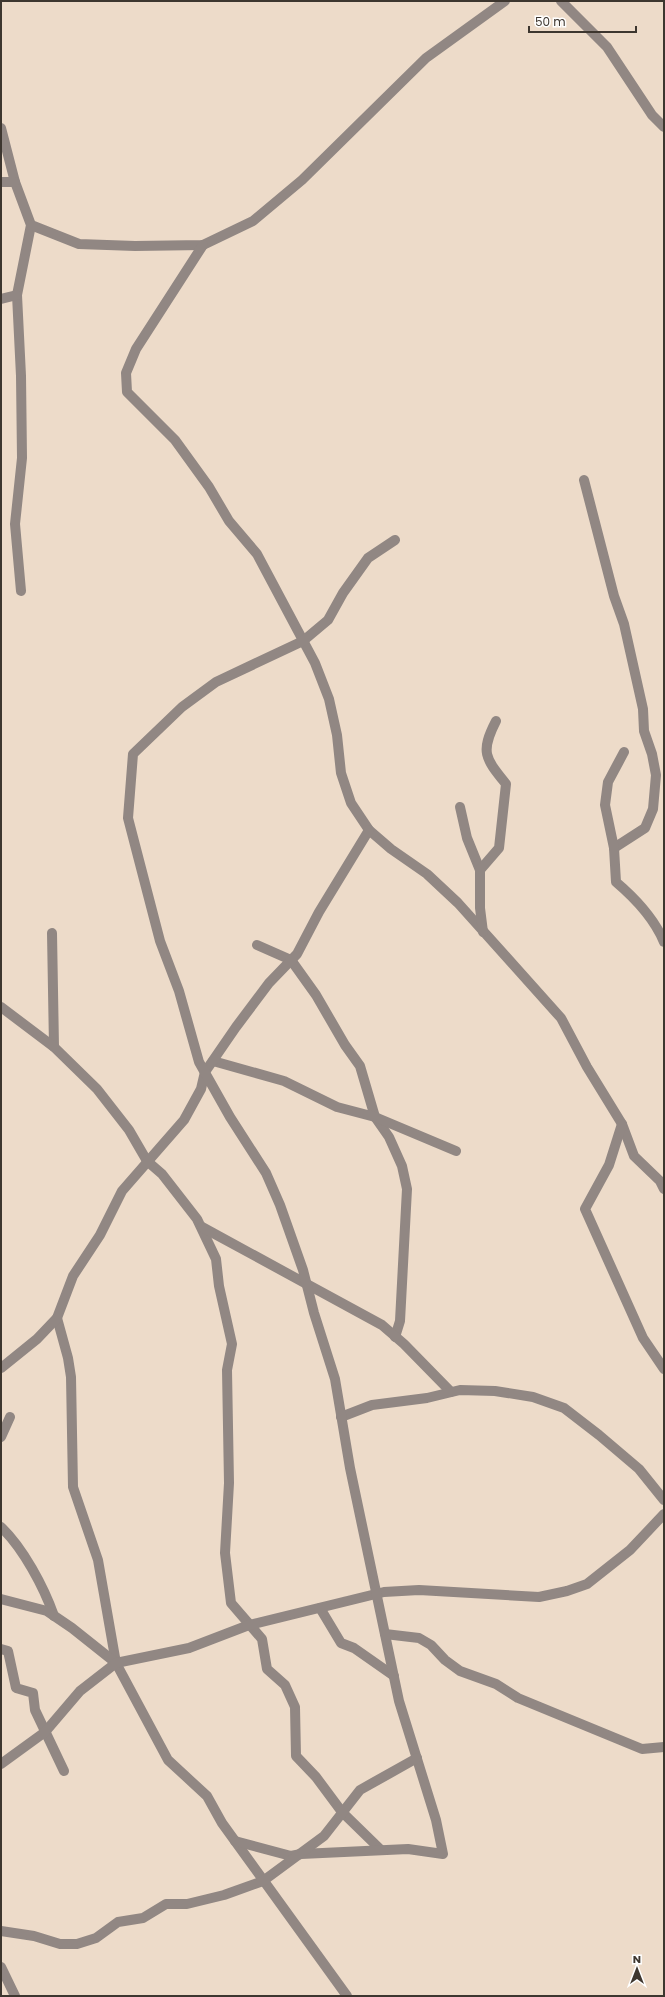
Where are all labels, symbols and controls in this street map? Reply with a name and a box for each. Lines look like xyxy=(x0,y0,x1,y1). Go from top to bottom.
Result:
scale bar xyxy=(529,8,636,34)
text: 50 m xyxy=(535,13,566,30)
north arrow xyxy=(617,1949,657,1989)
text: N xyxy=(633,1951,641,1967)

